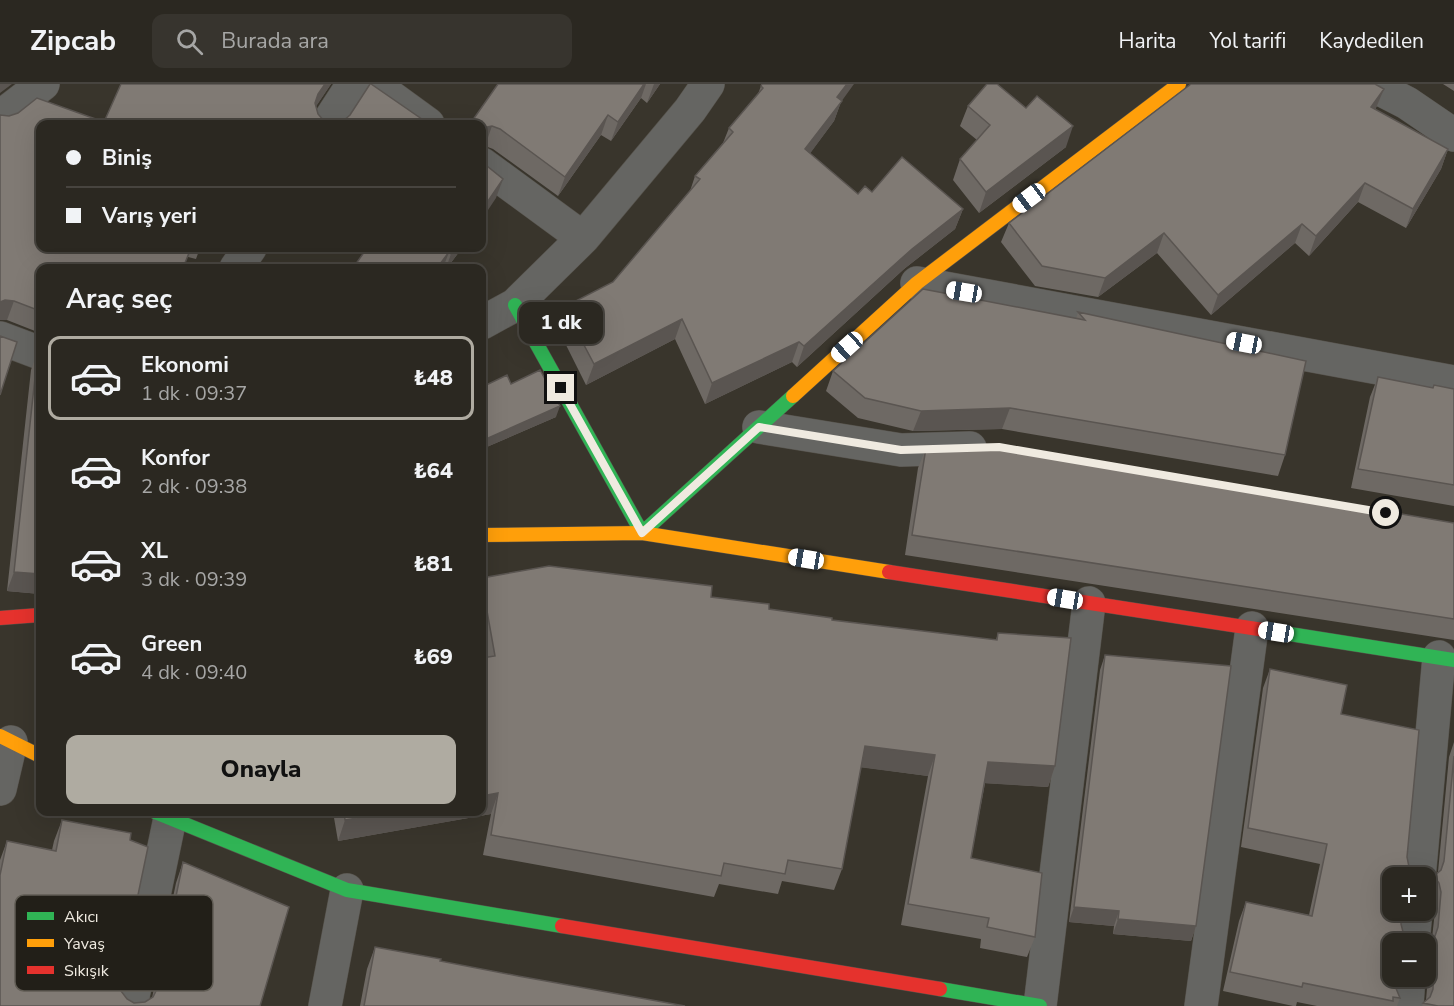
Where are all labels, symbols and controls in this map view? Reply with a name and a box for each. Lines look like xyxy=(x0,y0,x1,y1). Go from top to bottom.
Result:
search box xyxy=(152,14,572,68)
text: Zipcab xyxy=(30,22,116,60)
icon: search xyxy=(173,25,206,58)
text: Burada ara xyxy=(221,26,329,56)
text: Harita xyxy=(1118,27,1176,55)
text: Yol tarifi xyxy=(1209,27,1286,55)
text: Kaydedilen xyxy=(1319,27,1424,55)
text: Biniş xyxy=(102,143,152,173)
car xyxy=(1009,180,1049,216)
text: Varış yeri xyxy=(102,201,197,231)
car xyxy=(945,280,983,304)
text: Araç seç xyxy=(66,281,172,318)
callout: 1 dk xyxy=(519,301,603,343)
text: 1 dk xyxy=(541,309,581,336)
car xyxy=(828,328,866,366)
car xyxy=(1225,331,1263,355)
text: Ekonomi xyxy=(141,350,229,380)
icon: car xyxy=(69,351,123,405)
text: ₺48 xyxy=(413,363,453,393)
route end xyxy=(547,374,574,401)
text: 1 dk · 09:37 xyxy=(141,380,247,407)
text: Konfor xyxy=(141,443,210,473)
icon: car xyxy=(69,444,123,498)
text: ₺64 xyxy=(413,456,453,486)
text: 2 dk · 09:38 xyxy=(141,473,247,500)
route start xyxy=(1372,499,1399,526)
text: XL xyxy=(141,536,168,566)
icon: car xyxy=(69,537,123,591)
car xyxy=(787,547,825,571)
text: ₺81 xyxy=(413,549,453,579)
text: 3 dk · 09:39 xyxy=(141,566,247,593)
car xyxy=(1046,587,1084,611)
car xyxy=(1257,620,1295,644)
text: Green xyxy=(141,629,202,659)
icon: car xyxy=(69,630,123,684)
text: ₺69 xyxy=(413,642,453,672)
text: 4 dk · 09:40 xyxy=(141,659,247,686)
button: Onayla xyxy=(66,735,456,804)
map controls xyxy=(1382,867,1436,987)
button: + xyxy=(1382,867,1436,921)
legend xyxy=(15,895,213,991)
text: Akıcı xyxy=(64,906,99,928)
text: Yavaş xyxy=(63,933,105,955)
button: − xyxy=(1382,933,1436,987)
text: Sıkışık xyxy=(64,960,110,982)

